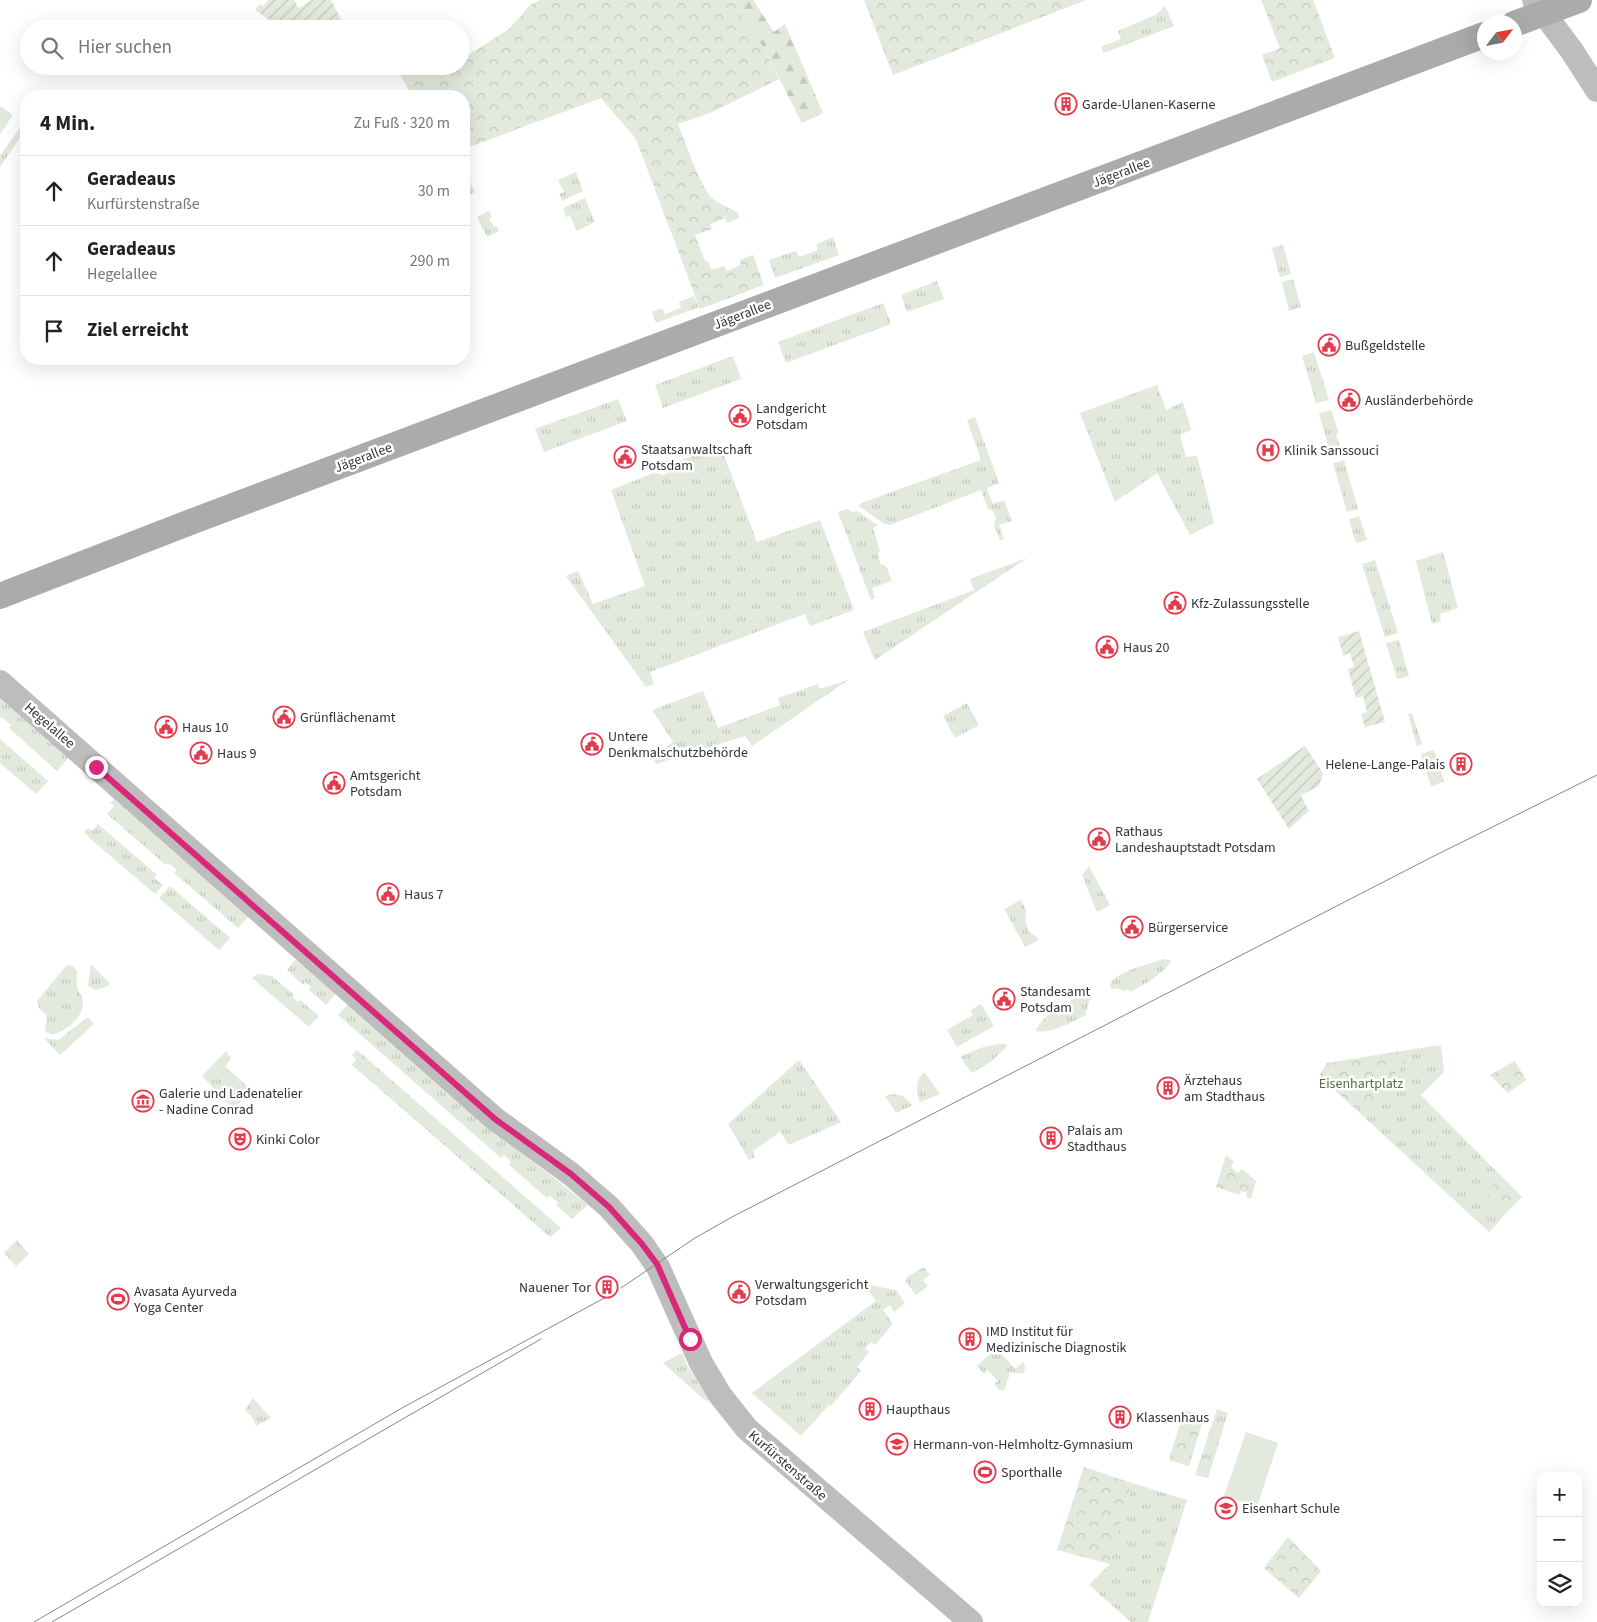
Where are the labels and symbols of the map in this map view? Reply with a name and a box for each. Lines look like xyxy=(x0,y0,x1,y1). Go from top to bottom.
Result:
north arrow xyxy=(1477,15,1522,60)
building icon: Garde-Ulanen-Kaserne xyxy=(1054,92,1078,116)
place label: Garde-Ulanen-Kaserne xyxy=(1082,95,1215,115)
street label: Jägerallee xyxy=(1090,153,1153,193)
street label: Jägerallee xyxy=(711,295,774,335)
public building icon: Bußgeldstelle xyxy=(1317,333,1341,357)
place label: Bußgeldstelle xyxy=(1345,336,1425,356)
public building icon: Ausländerbehörde xyxy=(1337,388,1361,412)
place label: Ausländerbehörde xyxy=(1365,391,1473,411)
place label: Landgericht Potsdam xyxy=(756,399,826,435)
public building icon: Landgericht Potsdam xyxy=(728,404,752,428)
street label: Jägerallee xyxy=(332,438,395,478)
hospital icon: Klinik Sanssouci xyxy=(1256,438,1280,462)
place label: Staatsanwaltschaft Potsdam xyxy=(641,440,753,476)
place label: Klinik Sanssouci xyxy=(1284,441,1379,461)
public building icon: Staatsanwaltschaft Potsdam xyxy=(613,445,637,469)
public building icon: Kfz-Zulassungsstelle xyxy=(1163,591,1187,615)
place label: Kfz-Zulassungsstelle xyxy=(1191,594,1309,614)
public building icon: Haus 20 xyxy=(1095,635,1119,659)
place label: Haus 20 xyxy=(1123,638,1169,658)
street label: Hegelallee xyxy=(20,698,79,753)
public building icon: Grünflächenamt xyxy=(272,705,296,729)
place label: Grünflächenamt xyxy=(300,708,396,728)
public building icon: Haus 10 xyxy=(154,715,178,739)
place label: Haus 10 xyxy=(182,718,228,738)
place label: Untere Denkmalschutzbehörde xyxy=(608,727,748,763)
public building icon: Untere Denkmalschutzbehörde xyxy=(580,732,604,756)
public building icon: Haus 9 xyxy=(189,741,213,765)
place label: Haus 9 xyxy=(217,744,256,764)
building icon: Helene-Lange-Palais xyxy=(1449,752,1473,776)
place label: Helene-Lange-Palais xyxy=(1325,755,1445,775)
route end xyxy=(85,756,108,779)
place label: Amtsgericht Potsdam xyxy=(350,766,421,802)
public building icon: Amtsgericht Potsdam xyxy=(322,771,346,795)
place label: Rathaus Landeshauptstadt Potsdam xyxy=(1115,822,1276,858)
public building icon: Rathaus Landeshauptstadt Potsdam xyxy=(1087,827,1111,851)
public building icon: Haus 7 xyxy=(376,882,400,906)
place label: Haus 7 xyxy=(404,885,443,905)
public building icon: Bürgerservice xyxy=(1120,915,1144,939)
place label: Bürgerservice xyxy=(1148,918,1228,938)
place label: Standesamt Potsdam xyxy=(1020,982,1091,1018)
public building icon: Standesamt Potsdam xyxy=(992,987,1016,1011)
place label: Ärztehaus am Stadthaus xyxy=(1184,1071,1265,1107)
park label: Eisenhartplatz xyxy=(1319,1074,1403,1094)
building icon: Ärztehaus am Stadthaus xyxy=(1156,1076,1180,1100)
place label: Galerie und Ladenatelier - Nadine Conrad xyxy=(159,1084,303,1120)
museum icon: Galerie und Ladenatelier - Nadine Conrad xyxy=(131,1089,155,1113)
place label: Palais am Stadthaus xyxy=(1067,1121,1126,1157)
building icon: Palais am Stadthaus xyxy=(1039,1126,1063,1150)
theatre icon: Kinki Color xyxy=(228,1127,252,1151)
place label: Kinki Color xyxy=(256,1130,320,1150)
building icon: Nauener Tor xyxy=(595,1275,619,1299)
place label: Verwaltungsgericht Potsdam xyxy=(755,1275,869,1311)
place label: Nauener Tor xyxy=(519,1278,591,1298)
public building icon: Verwaltungsgericht Potsdam xyxy=(727,1280,751,1304)
place label: Avasata Ayurveda Yoga Center xyxy=(133,1282,237,1318)
sports icon: Avasata Ayurveda Yoga Center xyxy=(106,1287,130,1311)
place label: IMD Institut für Medizinische Diagnostik xyxy=(986,1322,1127,1358)
building icon: IMD Institut für Medizinische Diagnostik xyxy=(958,1327,982,1351)
route start xyxy=(679,1328,702,1351)
building icon: Haupthaus xyxy=(858,1397,882,1421)
place label: Haupthaus xyxy=(886,1400,950,1420)
building icon: Klassenhaus xyxy=(1108,1405,1132,1429)
place label: Klassenhaus xyxy=(1136,1408,1209,1428)
street label: Kurfürstenstraße xyxy=(744,1426,831,1506)
school or university icon: Hermann-von-Helmholtz-Gymnasium xyxy=(885,1432,909,1456)
place label: Hermann-von-Helmholtz-Gymnasium xyxy=(913,1435,1133,1455)
sports icon: Sporthalle xyxy=(973,1460,997,1484)
place label: Sporthalle xyxy=(1001,1463,1062,1483)
school or university icon: Eisenhart Schule xyxy=(1214,1496,1238,1520)
place label: Eisenhart Schule xyxy=(1242,1499,1340,1519)

